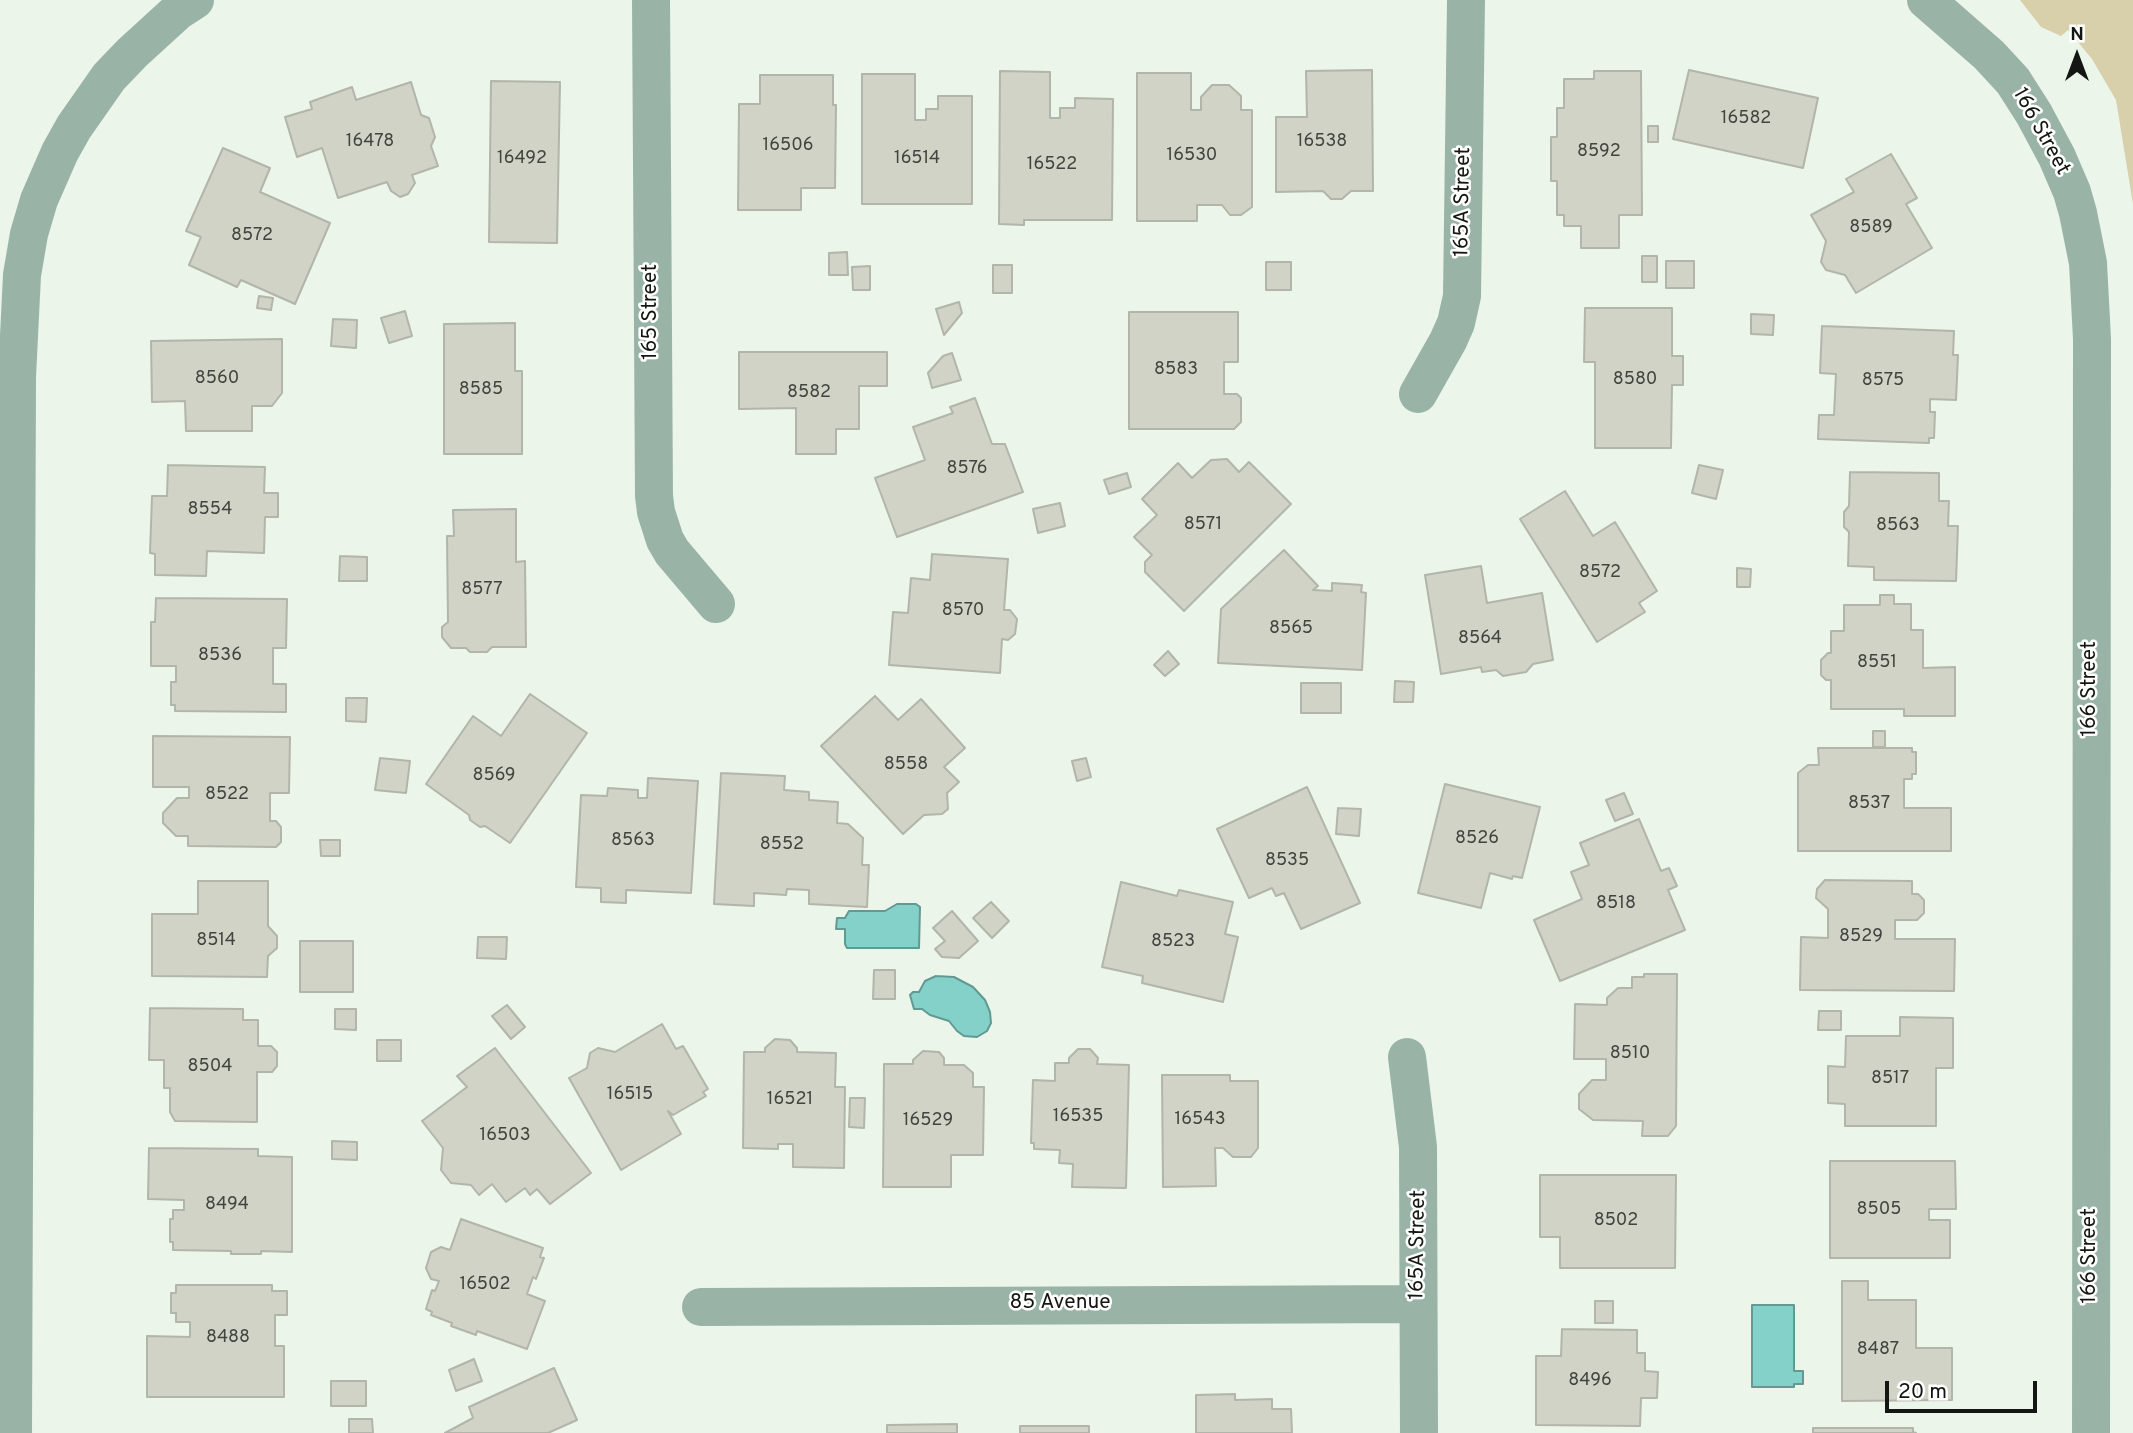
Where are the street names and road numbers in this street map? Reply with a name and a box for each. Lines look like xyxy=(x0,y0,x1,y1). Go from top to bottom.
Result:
street label: 166 Street xyxy=(2006,84,2074,180)
street label: 165A Street xyxy=(1450,147,1478,257)
street label: 165 Street xyxy=(639,264,665,360)
street label: 166 Street xyxy=(2078,641,2104,737)
street label: 165A Street xyxy=(1405,1190,1433,1300)
street label: 166 Street xyxy=(2078,1208,2104,1304)
street label: 85 Avenue xyxy=(1009,1291,1111,1317)

